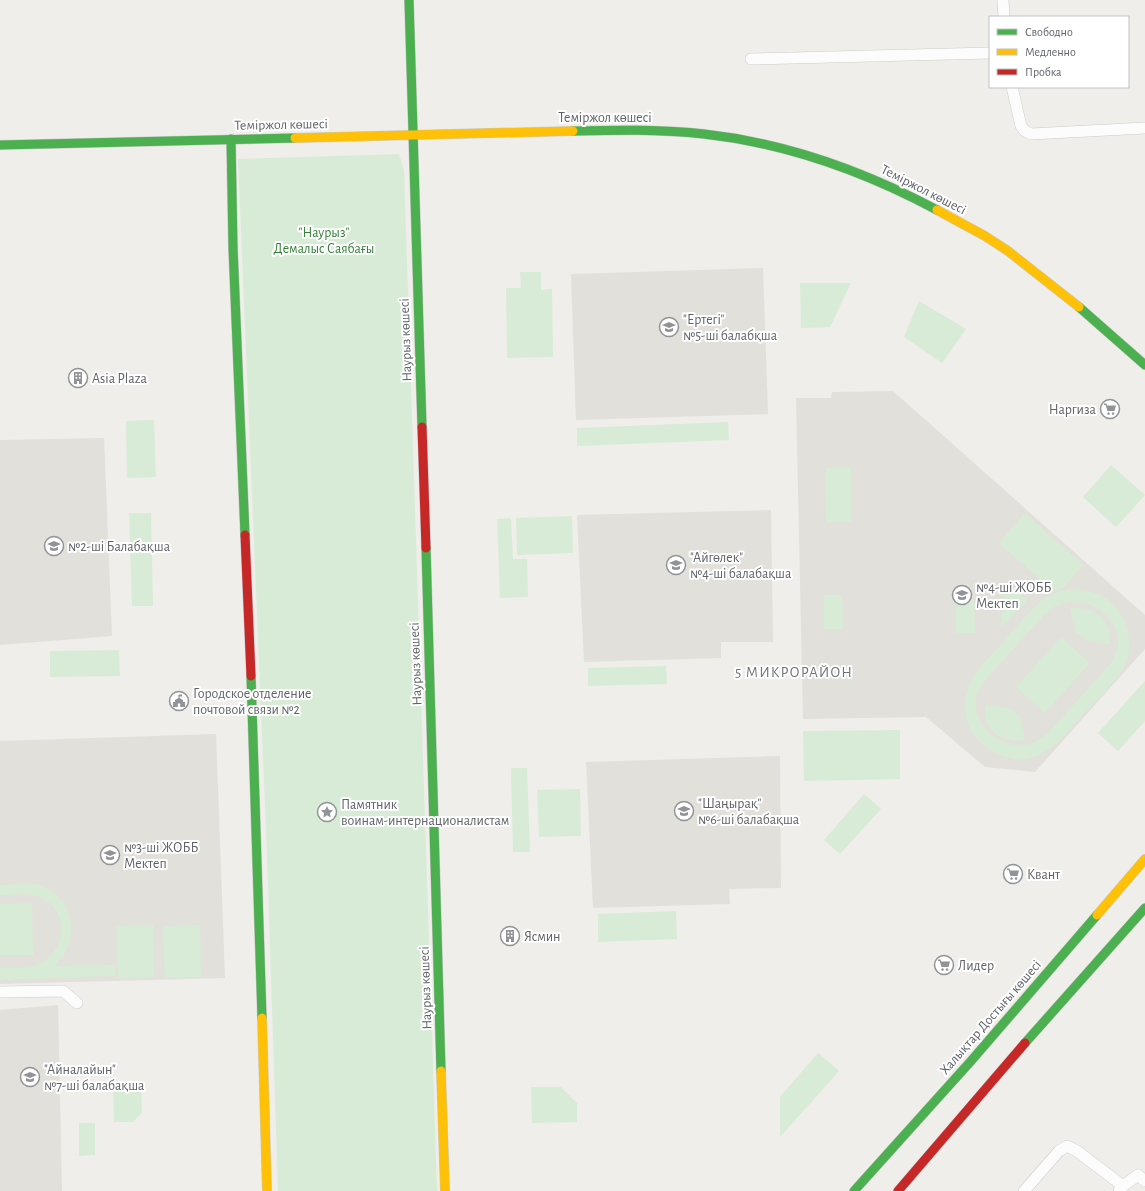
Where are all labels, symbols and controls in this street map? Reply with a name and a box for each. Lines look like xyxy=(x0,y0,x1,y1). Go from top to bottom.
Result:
legend xyxy=(989,16,1129,88)
text: Свободно xyxy=(1025,26,1073,38)
text: Медленно xyxy=(1025,46,1076,58)
text: Пробка xyxy=(1025,66,1062,78)
street label: Теміржол көшесі xyxy=(558,111,652,125)
street label: Теміржол көшесі xyxy=(234,117,328,133)
street label: Теміржол көшесі xyxy=(879,162,968,217)
park label: "Наурыз" Демалыс Саябағы xyxy=(274,226,374,256)
street label: Наурыз көшесі xyxy=(398,298,414,382)
place label: "Ертегі" №5-ші балабқша xyxy=(683,313,778,343)
school or university icon: "Ертегі" №5-ші балабқша xyxy=(658,316,680,338)
building icon: Asia Plaza xyxy=(67,367,89,389)
place label: Asia Plaza xyxy=(92,372,147,386)
supermarket icon: Наргиза xyxy=(1099,398,1121,420)
place label: Наргиза xyxy=(1049,403,1097,417)
school or university icon: №2-ші Балабақша xyxy=(43,535,65,557)
place label: №2-ші Балабақша xyxy=(68,540,171,554)
place label: "Айгөлек" №4-ші балабақша xyxy=(690,551,792,581)
school or university icon: "Айгөлек" №4-ші балабақша xyxy=(665,554,687,576)
place label: №4-ші ЖОББ Мектеп xyxy=(976,581,1051,611)
school or university icon: №4-ші ЖОББ Мектеп xyxy=(951,584,973,606)
street label: Наурыз көшесі xyxy=(408,622,424,706)
district label: 5 МИКРОРАЙОН xyxy=(735,665,853,680)
place label: Городское отделение почтовой связи №2 xyxy=(193,687,311,717)
public building icon: Городское отделение почтовой связи №2 xyxy=(168,690,190,712)
place label: "Шаңырақ" №6-ші балабақша xyxy=(698,797,800,827)
place label: Памятник воинам-интернационалистам xyxy=(341,798,509,828)
school or university icon: "Шаңырақ" №6-ші балабақша xyxy=(673,800,695,822)
place icon: Памятник воинам-интернационалистам xyxy=(316,801,338,823)
place label: №3-ші ЖОББ Мектеп xyxy=(124,841,199,871)
school or university icon: №3-ші ЖОББ Мектеп xyxy=(99,844,121,866)
supermarket icon: Квант xyxy=(1002,863,1024,885)
place label: Квант xyxy=(1027,868,1061,882)
building icon: Ясмин xyxy=(499,925,521,947)
place label: Ясмин xyxy=(524,930,561,944)
street label: Наурыз көшесі xyxy=(418,946,434,1030)
supermarket icon: Лидер xyxy=(933,954,955,976)
street label: Халықтар Достығы көшесі xyxy=(937,958,1044,1078)
place label: Лидер xyxy=(958,959,994,973)
place label: "Айналайын" №7-ші балабақша xyxy=(44,1063,145,1093)
school or university icon: "Айналайын" №7-ші балабақша xyxy=(19,1066,41,1088)

